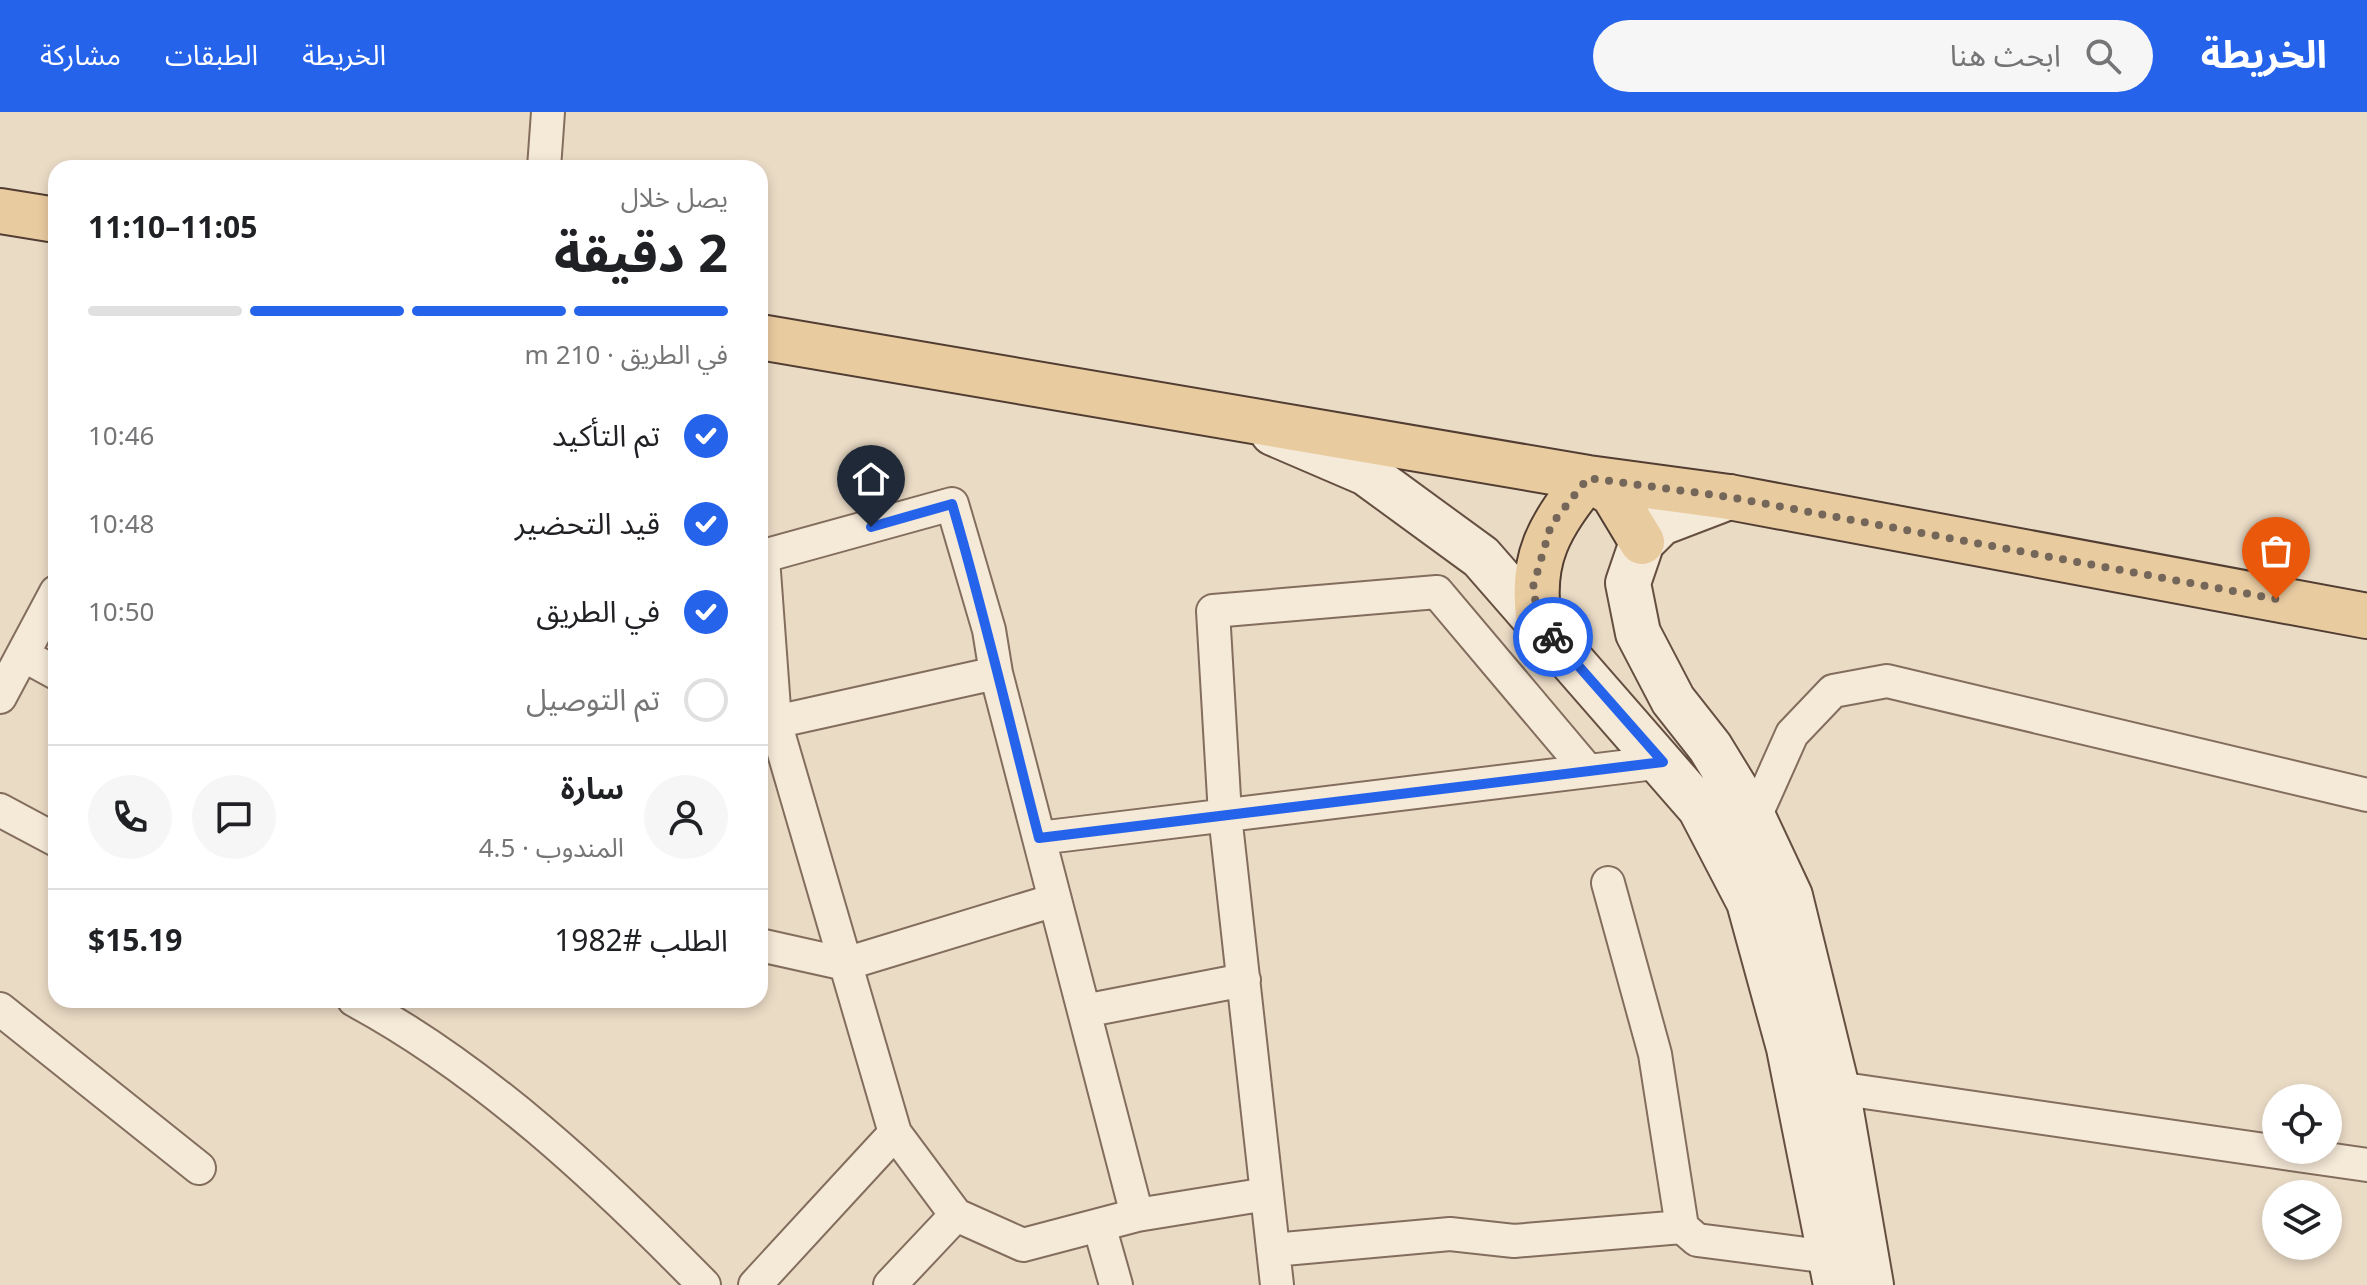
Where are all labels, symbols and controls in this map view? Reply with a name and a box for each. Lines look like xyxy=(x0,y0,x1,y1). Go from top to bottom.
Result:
text: الخريطة xyxy=(2201,16,2327,96)
search box xyxy=(1593,20,2153,92)
text: ابحث هنا xyxy=(1950,25,2061,88)
text: مشاركة xyxy=(40,27,121,86)
text: الطبقات xyxy=(165,27,258,86)
text: الخريطة xyxy=(302,27,386,86)
icon: search xyxy=(2081,34,2125,78)
text: يصل خلال xyxy=(621,171,728,226)
text: 11:05–11:10 xyxy=(88,197,257,260)
text: 2 دقيقة xyxy=(554,201,728,310)
text: في الطريق · 210 m xyxy=(525,328,728,383)
text: تم التأكيد xyxy=(552,405,660,468)
text: 10:46 xyxy=(88,409,154,464)
icon: check xyxy=(684,414,728,458)
pin xyxy=(837,445,905,527)
icon: home xyxy=(849,457,893,501)
text: قيد التحضير xyxy=(515,493,660,556)
text: 10:48 xyxy=(88,497,154,552)
icon: check xyxy=(684,502,728,546)
pin xyxy=(2242,517,2310,599)
icon: bag xyxy=(2254,529,2298,573)
text: في الطريق xyxy=(536,581,660,644)
text: 10:50 xyxy=(88,585,154,640)
icon: check xyxy=(684,590,728,634)
courier xyxy=(1513,597,1593,677)
icon: bike xyxy=(1531,615,1575,659)
text: تم التوصيل xyxy=(526,669,660,732)
text: سارة xyxy=(561,758,624,821)
button: phone xyxy=(88,775,172,859)
button: chat xyxy=(192,775,276,859)
button: person xyxy=(644,775,728,859)
text: المندوب · 4.5 xyxy=(479,821,624,876)
text: $15.19 xyxy=(88,910,182,973)
text: الطلب #1982 xyxy=(554,910,728,973)
map controls xyxy=(2262,1084,2342,1260)
button: locate xyxy=(2262,1084,2342,1164)
button: layers xyxy=(2262,1180,2342,1260)

